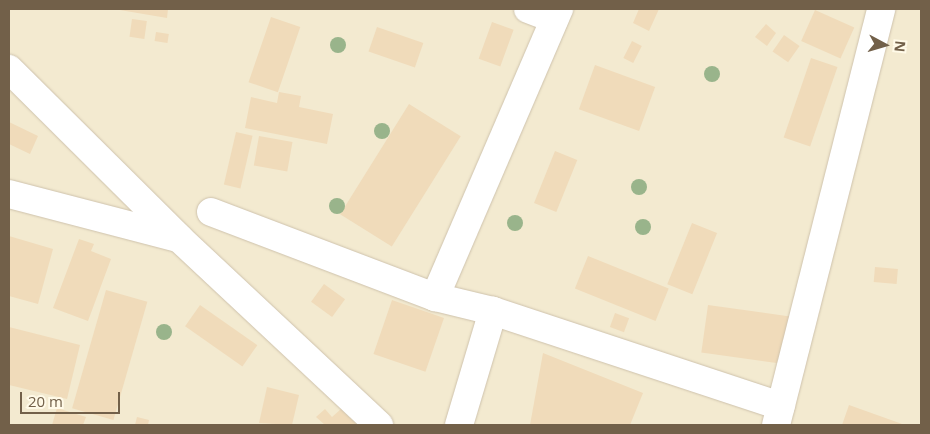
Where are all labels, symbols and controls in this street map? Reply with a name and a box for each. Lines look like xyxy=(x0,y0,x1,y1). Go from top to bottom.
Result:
north arrow xyxy=(860,20,910,70)
text: N xyxy=(890,40,910,53)
scale bar xyxy=(22,382,122,414)
text: 20 m xyxy=(28,391,63,411)

